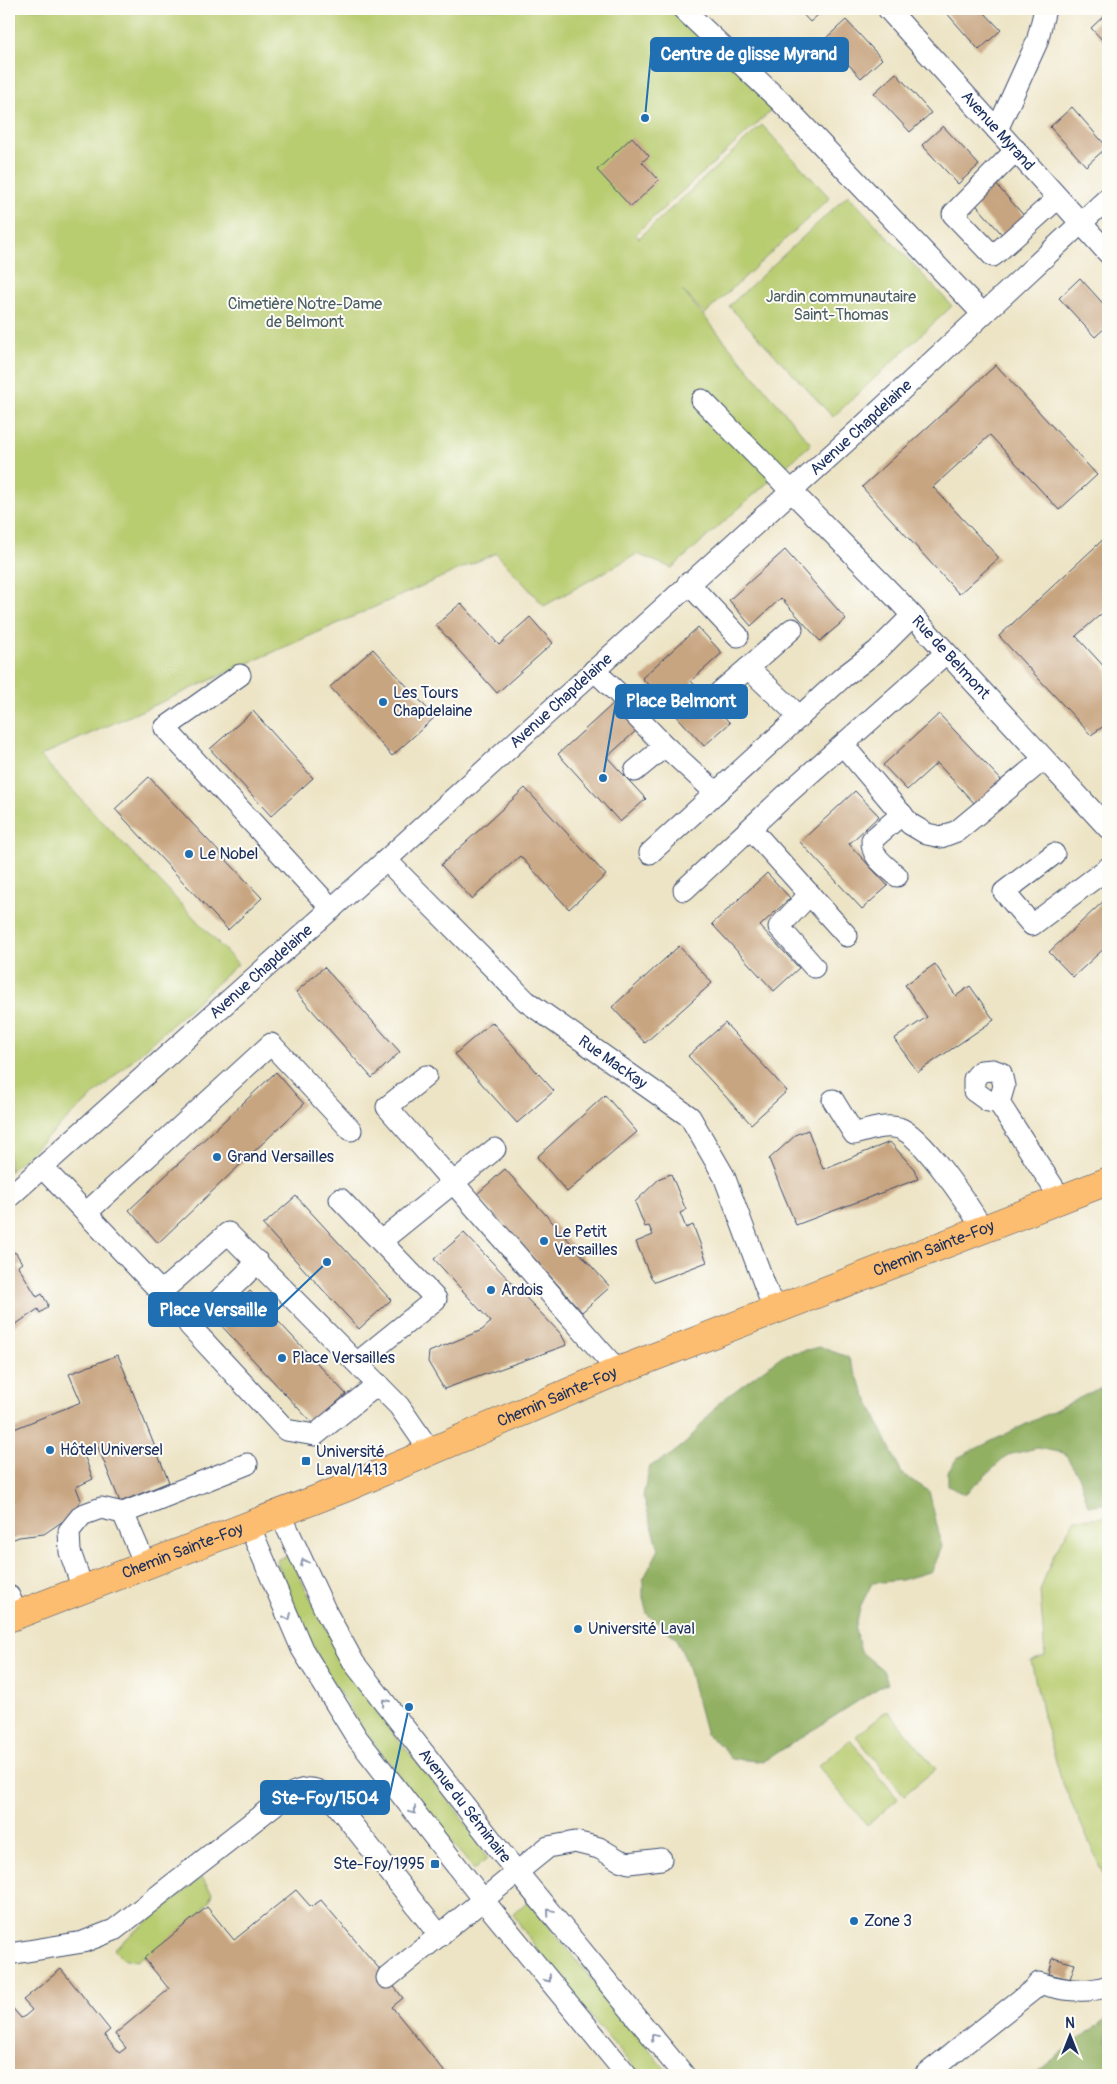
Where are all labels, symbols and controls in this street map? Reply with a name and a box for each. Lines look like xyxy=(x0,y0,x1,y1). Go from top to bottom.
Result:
callout: Centre de glisse Myrand xyxy=(651,38,848,71)
text: Centre de glisse Myrand xyxy=(661,43,838,66)
street label: Avenue Myrand xyxy=(957,87,1039,175)
park label: Jardin communautaire Saint-Thomas xyxy=(766,287,916,325)
park label: Cimetière Notre-Dame de Belmont xyxy=(228,294,382,332)
street label: Avenue Chapdelaine xyxy=(806,375,916,480)
street label: Rue de Belmont xyxy=(907,611,995,704)
street label: Avenue Chapdelaine xyxy=(505,649,616,753)
place label: Les Tours Chapdelaine xyxy=(393,683,472,721)
callout: Place Belmont xyxy=(616,685,747,718)
text: Place Belmont xyxy=(626,690,737,713)
marker: Les Tours Chapdelaine xyxy=(377,696,389,708)
place label: Le Nobel xyxy=(199,844,258,864)
marker: Le Nobel xyxy=(183,848,195,860)
street label: Avenue Chapdelaine xyxy=(205,920,317,1023)
street label: Rue MacKay xyxy=(574,1031,651,1094)
place label: Grand Versailles xyxy=(227,1147,334,1167)
marker: Grand Versailles xyxy=(211,1151,223,1163)
street label: Chemin Sainte-Foy xyxy=(870,1216,997,1281)
place label: Le Petit Versailles xyxy=(554,1222,617,1260)
marker: Le Petit Versailles xyxy=(538,1235,550,1247)
place label: Ardois xyxy=(501,1280,543,1300)
marker: Ardois xyxy=(485,1284,497,1296)
callout: Place Versaille xyxy=(149,1293,277,1326)
text: Place Versaille xyxy=(159,1299,268,1322)
place label: Place Versailles xyxy=(292,1348,395,1368)
marker: Place Versailles xyxy=(276,1352,288,1364)
street label: Chemin Sainte-Foy xyxy=(494,1363,620,1432)
place label: Hôtel Universel xyxy=(60,1440,163,1460)
place label: Université Laval/1413 xyxy=(316,1442,387,1480)
marker: Hôtel Universel xyxy=(44,1444,56,1456)
marker: Université Laval/1413 xyxy=(300,1455,312,1467)
street label: Chemin Sainte-Foy xyxy=(119,1518,246,1583)
one-way arrow xyxy=(299,1558,310,1567)
one-way arrow xyxy=(281,1612,292,1621)
place label: Université Laval xyxy=(588,1619,695,1639)
marker: Université Laval xyxy=(572,1623,584,1635)
one-way arrow xyxy=(382,1699,390,1708)
street label: Avenue du Séminaire xyxy=(414,1744,515,1867)
callout: Ste-Foy/1504 xyxy=(261,1781,389,1814)
text: Ste-Foy/1504 xyxy=(271,1787,379,1810)
one-way arrow xyxy=(408,1805,416,1814)
place label: Ste-Foy/1995 xyxy=(333,1854,425,1874)
marker: Ste-Foy/1995 xyxy=(429,1858,441,1870)
one-way arrow xyxy=(548,1909,556,1918)
place label: Zone 3 xyxy=(864,1911,912,1931)
marker: Zone 3 xyxy=(848,1915,860,1927)
one-way arrow xyxy=(542,1973,550,1982)
north arrow xyxy=(1044,2012,1094,2062)
text: N xyxy=(1065,2015,1075,2032)
one-way arrow xyxy=(650,2034,659,2043)

